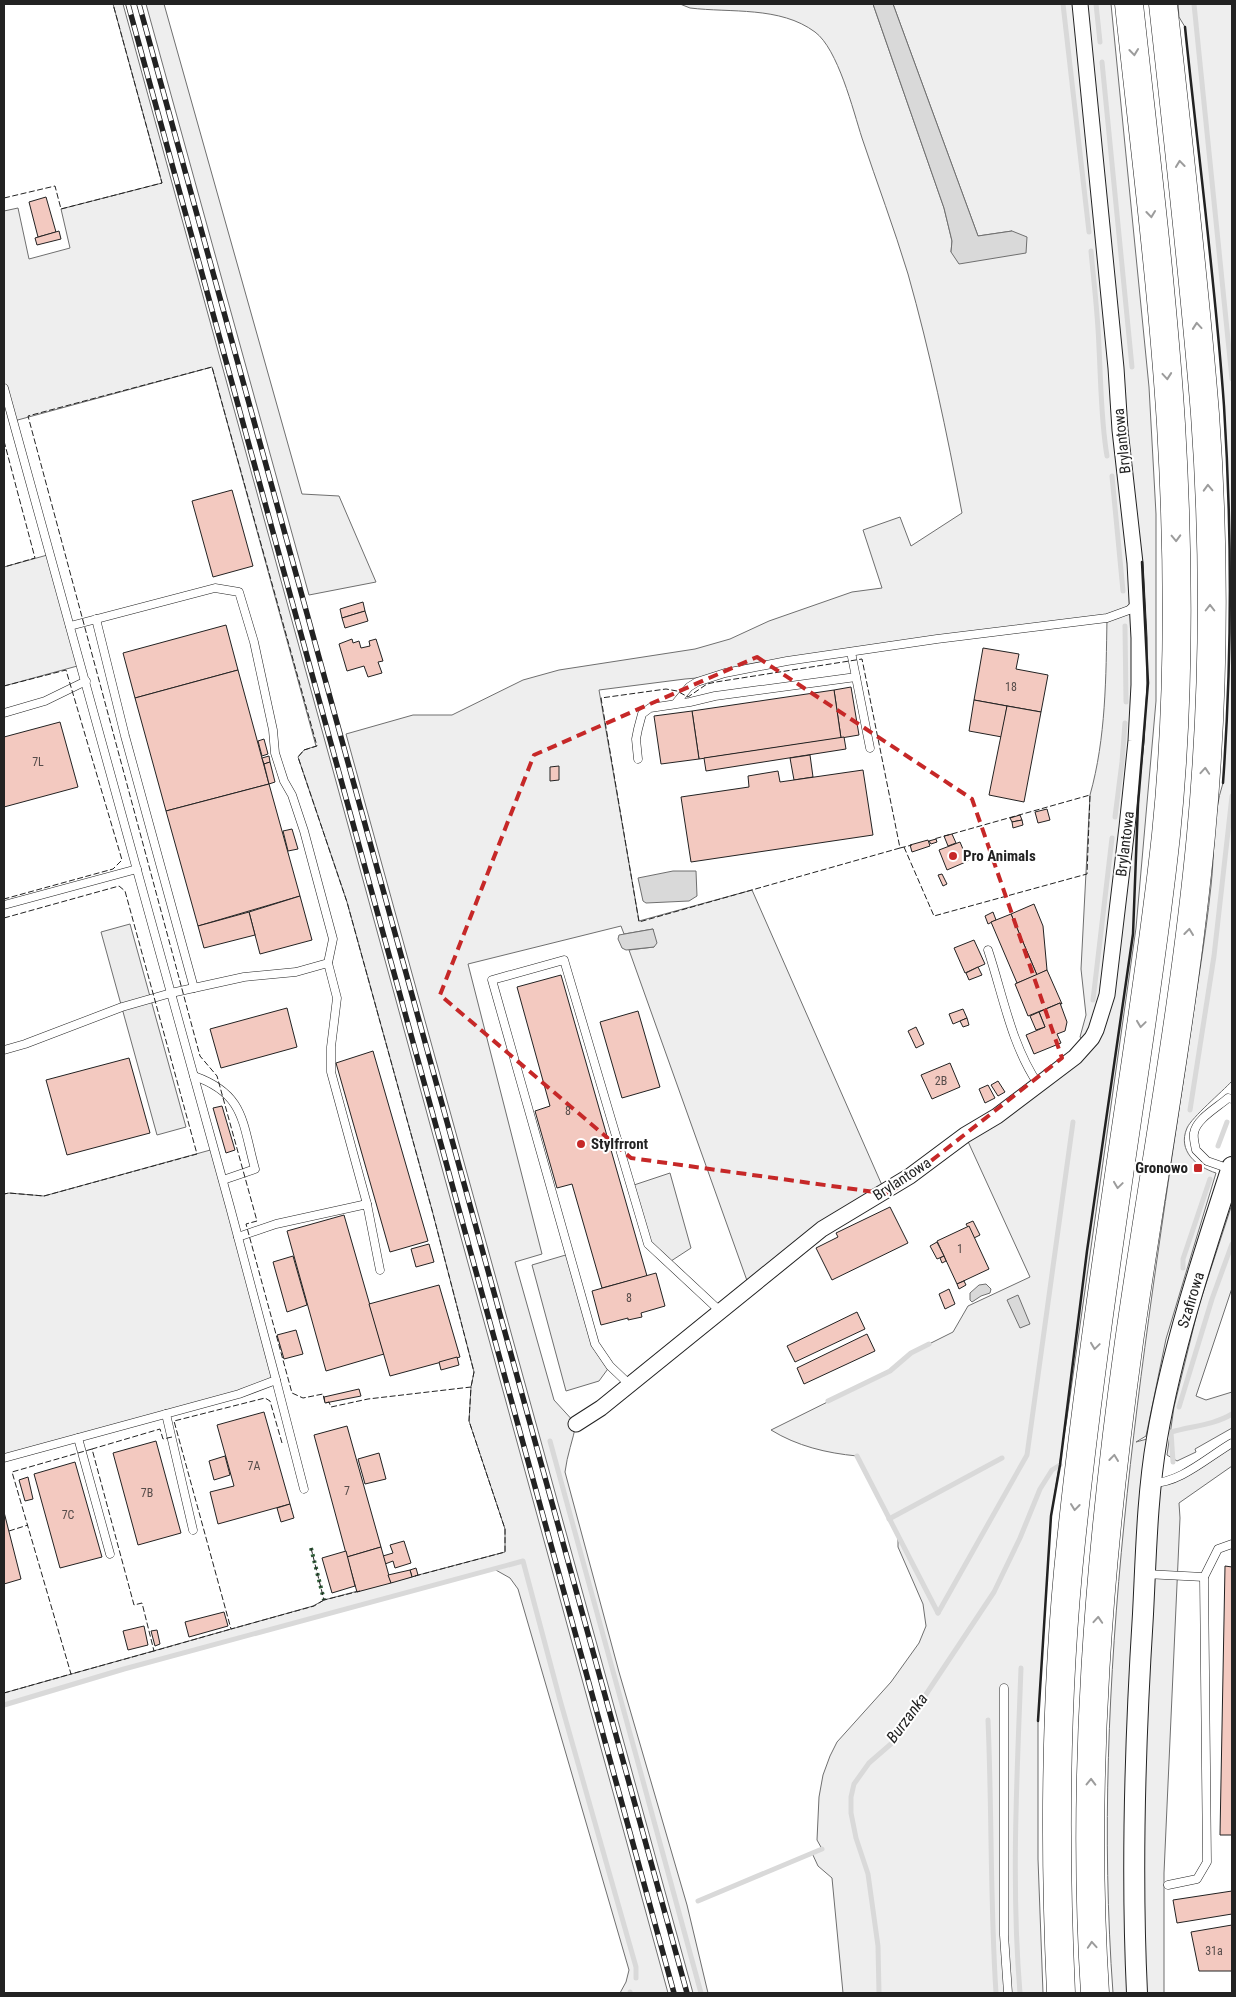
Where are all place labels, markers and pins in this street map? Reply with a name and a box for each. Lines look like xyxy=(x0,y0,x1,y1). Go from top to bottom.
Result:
place label: Pro Animals xyxy=(963,847,1036,865)
marker: Pro Animals xyxy=(947,850,959,862)
place label: Stylfrront xyxy=(591,1135,649,1153)
marker: Stylfrront xyxy=(575,1138,587,1150)
place label: Gronowo xyxy=(1135,1159,1188,1177)
marker: Gronowo xyxy=(1192,1162,1204,1174)

